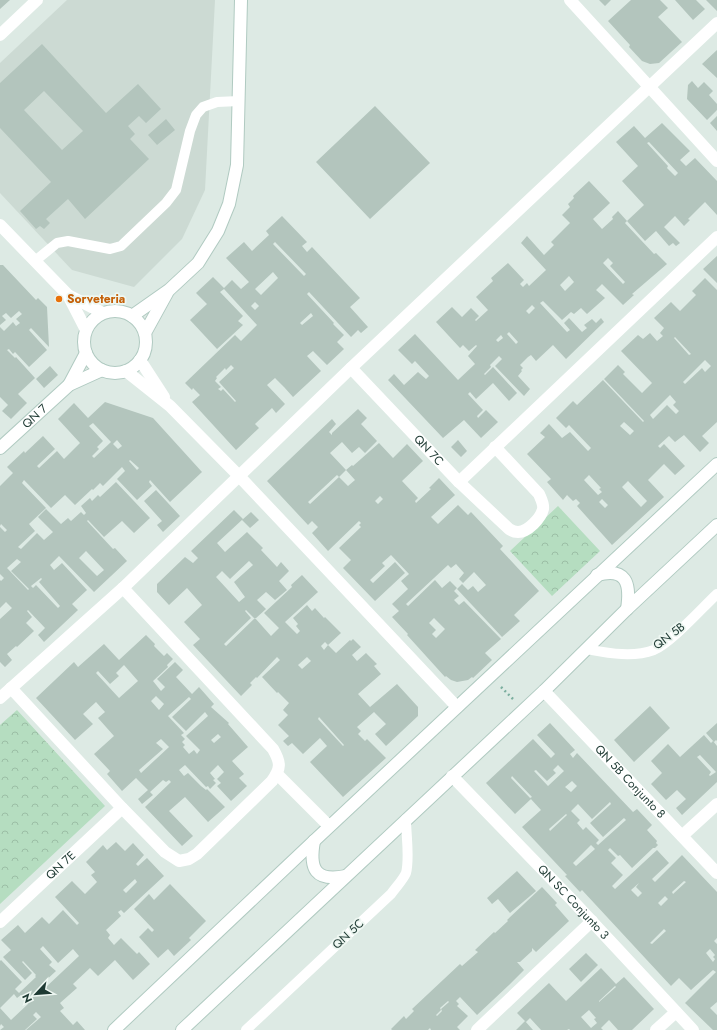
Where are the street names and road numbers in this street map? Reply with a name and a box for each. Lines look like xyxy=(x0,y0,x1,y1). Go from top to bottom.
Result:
street label: QN 7 xyxy=(18,400,52,433)
street label: QN 7C xyxy=(410,430,448,470)
street label: QN 5B xyxy=(649,618,689,654)
street label: QN 5B Conjunto 8 xyxy=(591,741,670,823)
street label: QN 7E xyxy=(42,847,80,884)
street label: QN SC Conjunto 3 xyxy=(533,861,614,944)
street label: QN 5C xyxy=(328,915,368,953)

